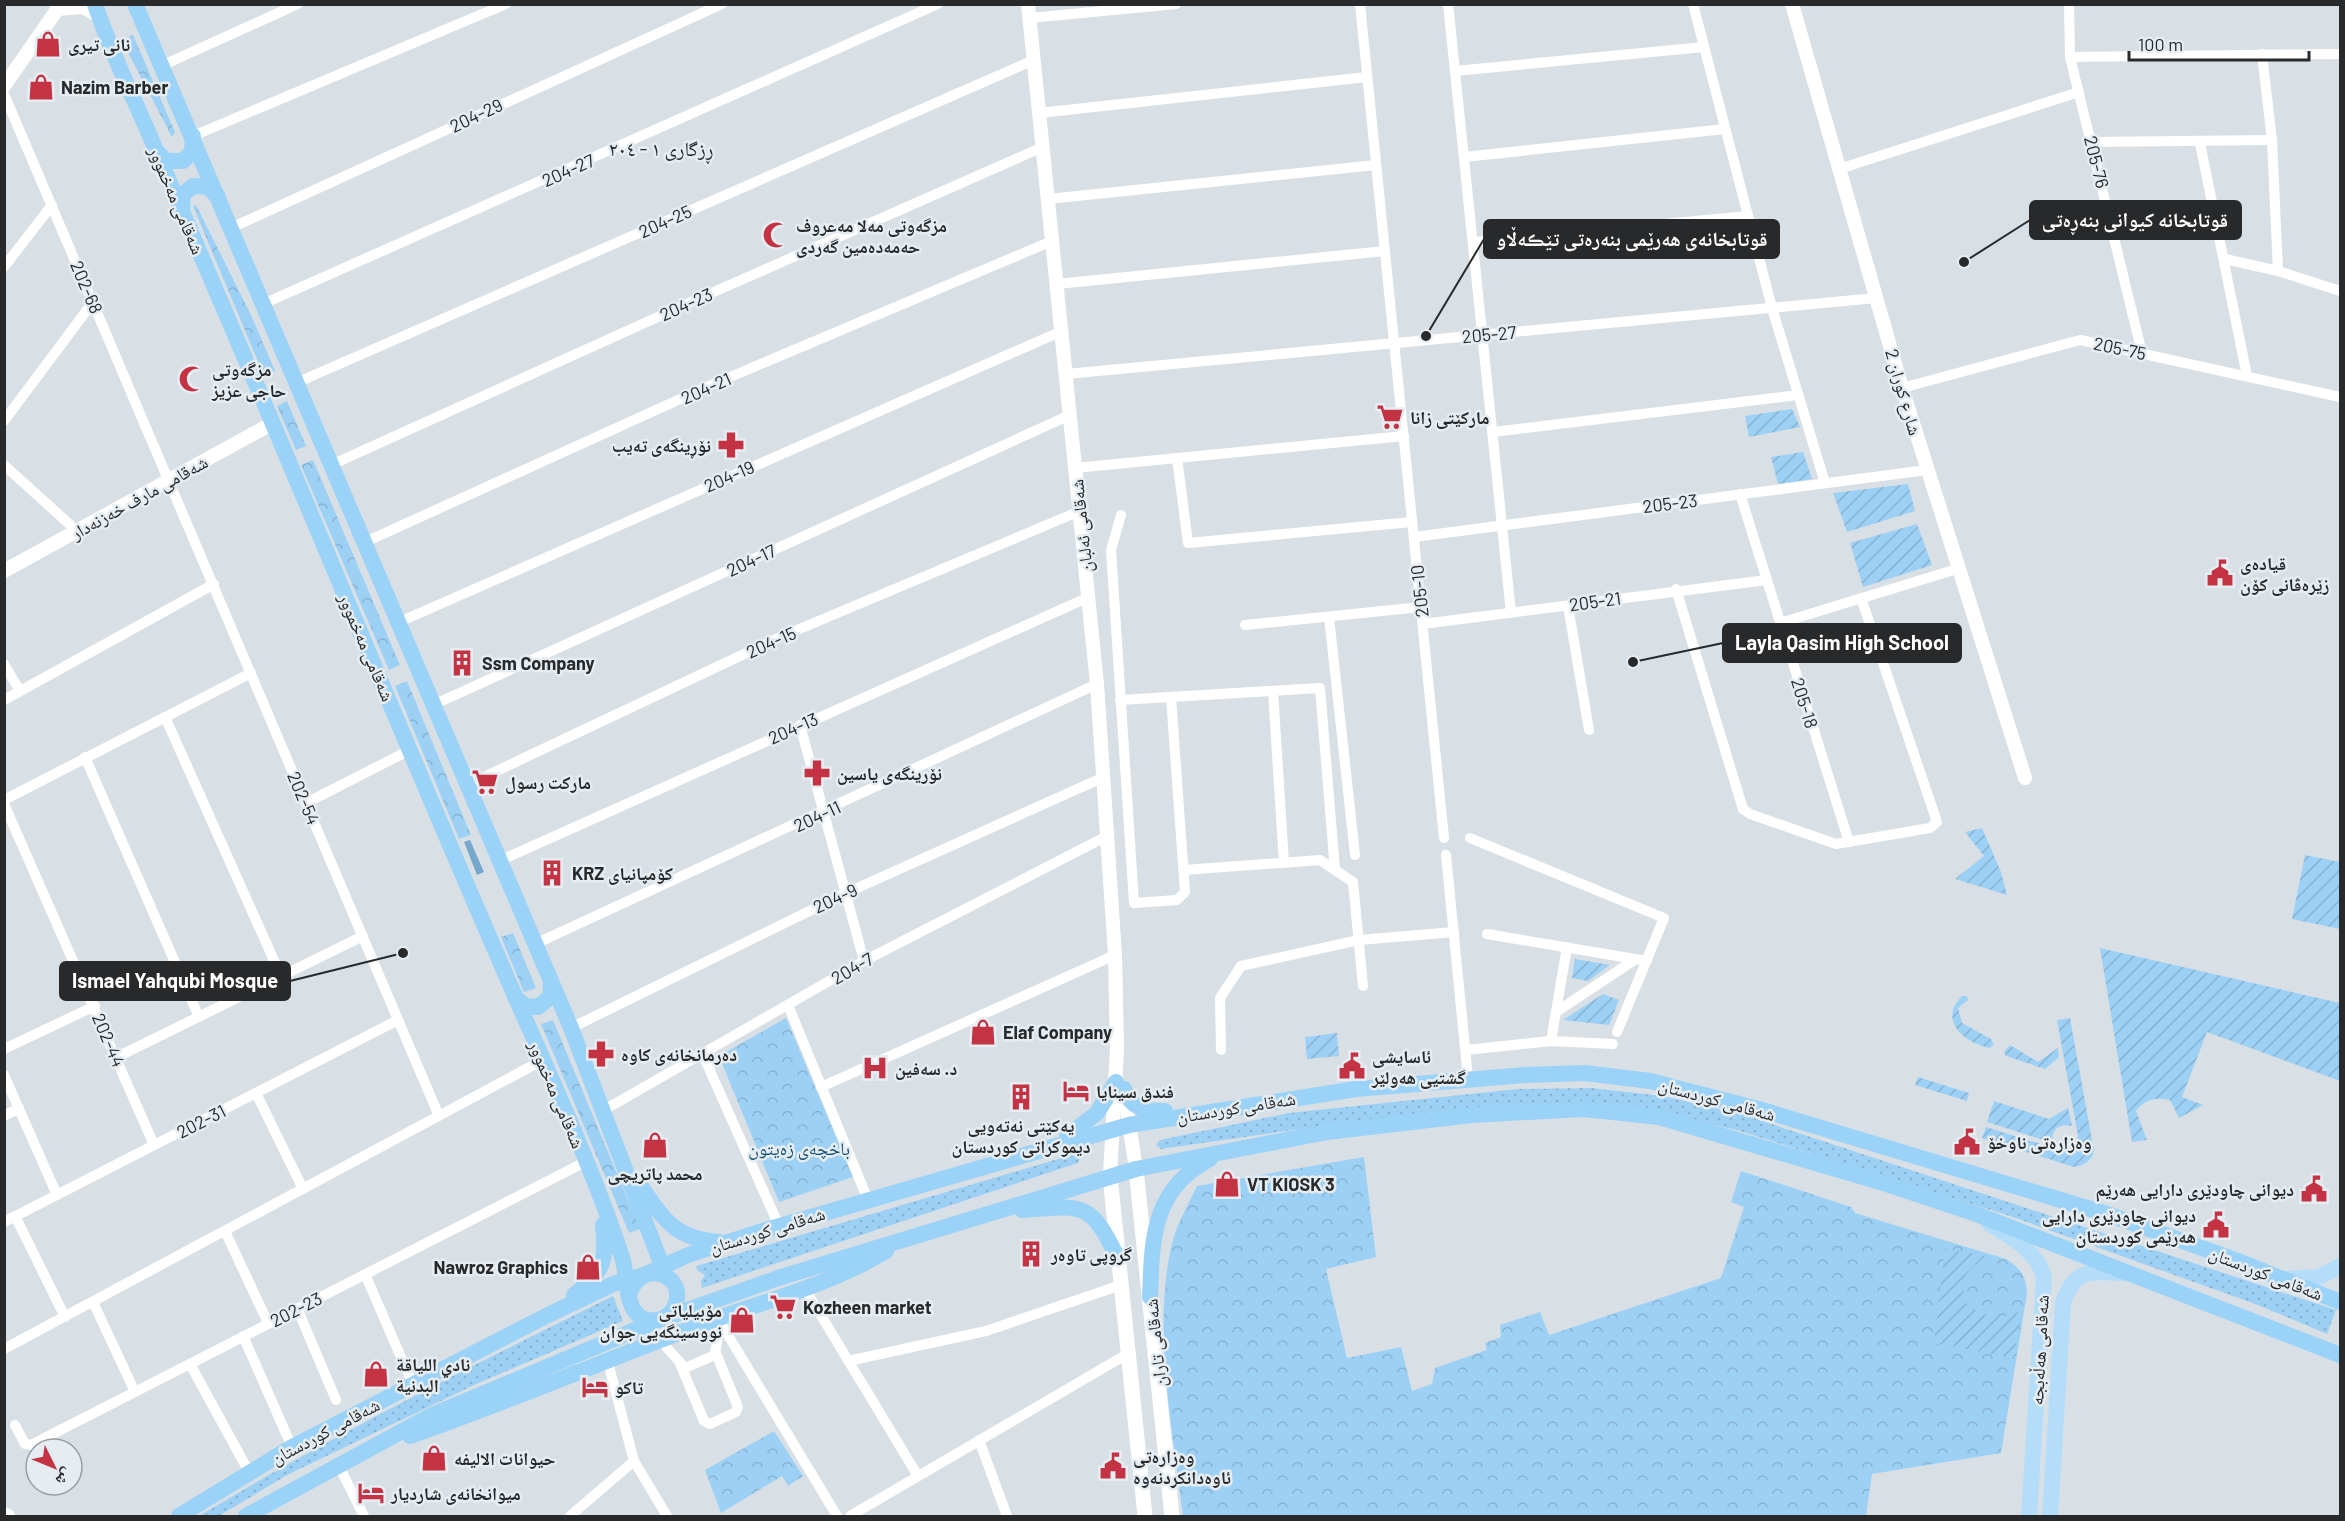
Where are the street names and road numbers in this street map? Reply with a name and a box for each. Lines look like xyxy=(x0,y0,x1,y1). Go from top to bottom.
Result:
street label: 204-29 xyxy=(446,93,506,137)
street label: 205-76 xyxy=(2080,133,2114,191)
street label: شەقامی مەخموور xyxy=(143,142,210,258)
street label: 204-27 xyxy=(538,149,598,191)
street label: 204-25 xyxy=(635,200,695,242)
street label: 202-68 xyxy=(66,257,108,317)
street label: 204-23 xyxy=(656,283,716,325)
street label: 205-27 xyxy=(1461,321,1517,347)
street label: 205-75 xyxy=(2092,332,2148,364)
street label: شارع كوران 2 xyxy=(1880,346,1927,438)
street label: 204-21 xyxy=(678,367,734,409)
street label: شەقامی مارف خەزنەدار xyxy=(66,450,212,545)
street label: 204-19 xyxy=(701,455,757,497)
street label: شەقامی ئەلبان xyxy=(1065,478,1098,574)
street label: 205-23 xyxy=(1641,489,1699,517)
street label: 204-17 xyxy=(723,539,779,581)
street label: 205-10 xyxy=(1405,564,1433,618)
street label: 205-21 xyxy=(1568,586,1622,616)
street label: شەقامی مەخموور xyxy=(333,589,400,705)
street label: 204-15 xyxy=(743,621,799,663)
street label: 205-18 xyxy=(1787,675,1823,731)
street label: 204-13 xyxy=(765,707,821,749)
street label: 202-54 xyxy=(283,768,325,828)
street label: 204-11 xyxy=(790,796,844,836)
street label: 204-9 xyxy=(809,878,861,918)
street label: 204-7 xyxy=(827,947,877,989)
street label: 202-44 xyxy=(88,1010,130,1070)
street label: شەقامی مەخموور xyxy=(523,1036,590,1152)
street label: شەقامی کوردستان xyxy=(1656,1073,1778,1126)
street label: شەقامی کوردستان xyxy=(1175,1087,1297,1128)
street label: 202-31 xyxy=(173,1099,229,1143)
street label: شەقامی کوردستان xyxy=(706,1202,828,1259)
street label: شەقامی کوردستان xyxy=(2206,1241,2326,1306)
street label: 202-23 xyxy=(266,1287,326,1331)
street label: شەقامی هەڵەبجە xyxy=(2025,1294,2054,1406)
street label: شەقامی تاران xyxy=(1139,1298,1172,1388)
street label: شەقامی کوردستان xyxy=(267,1393,384,1470)

